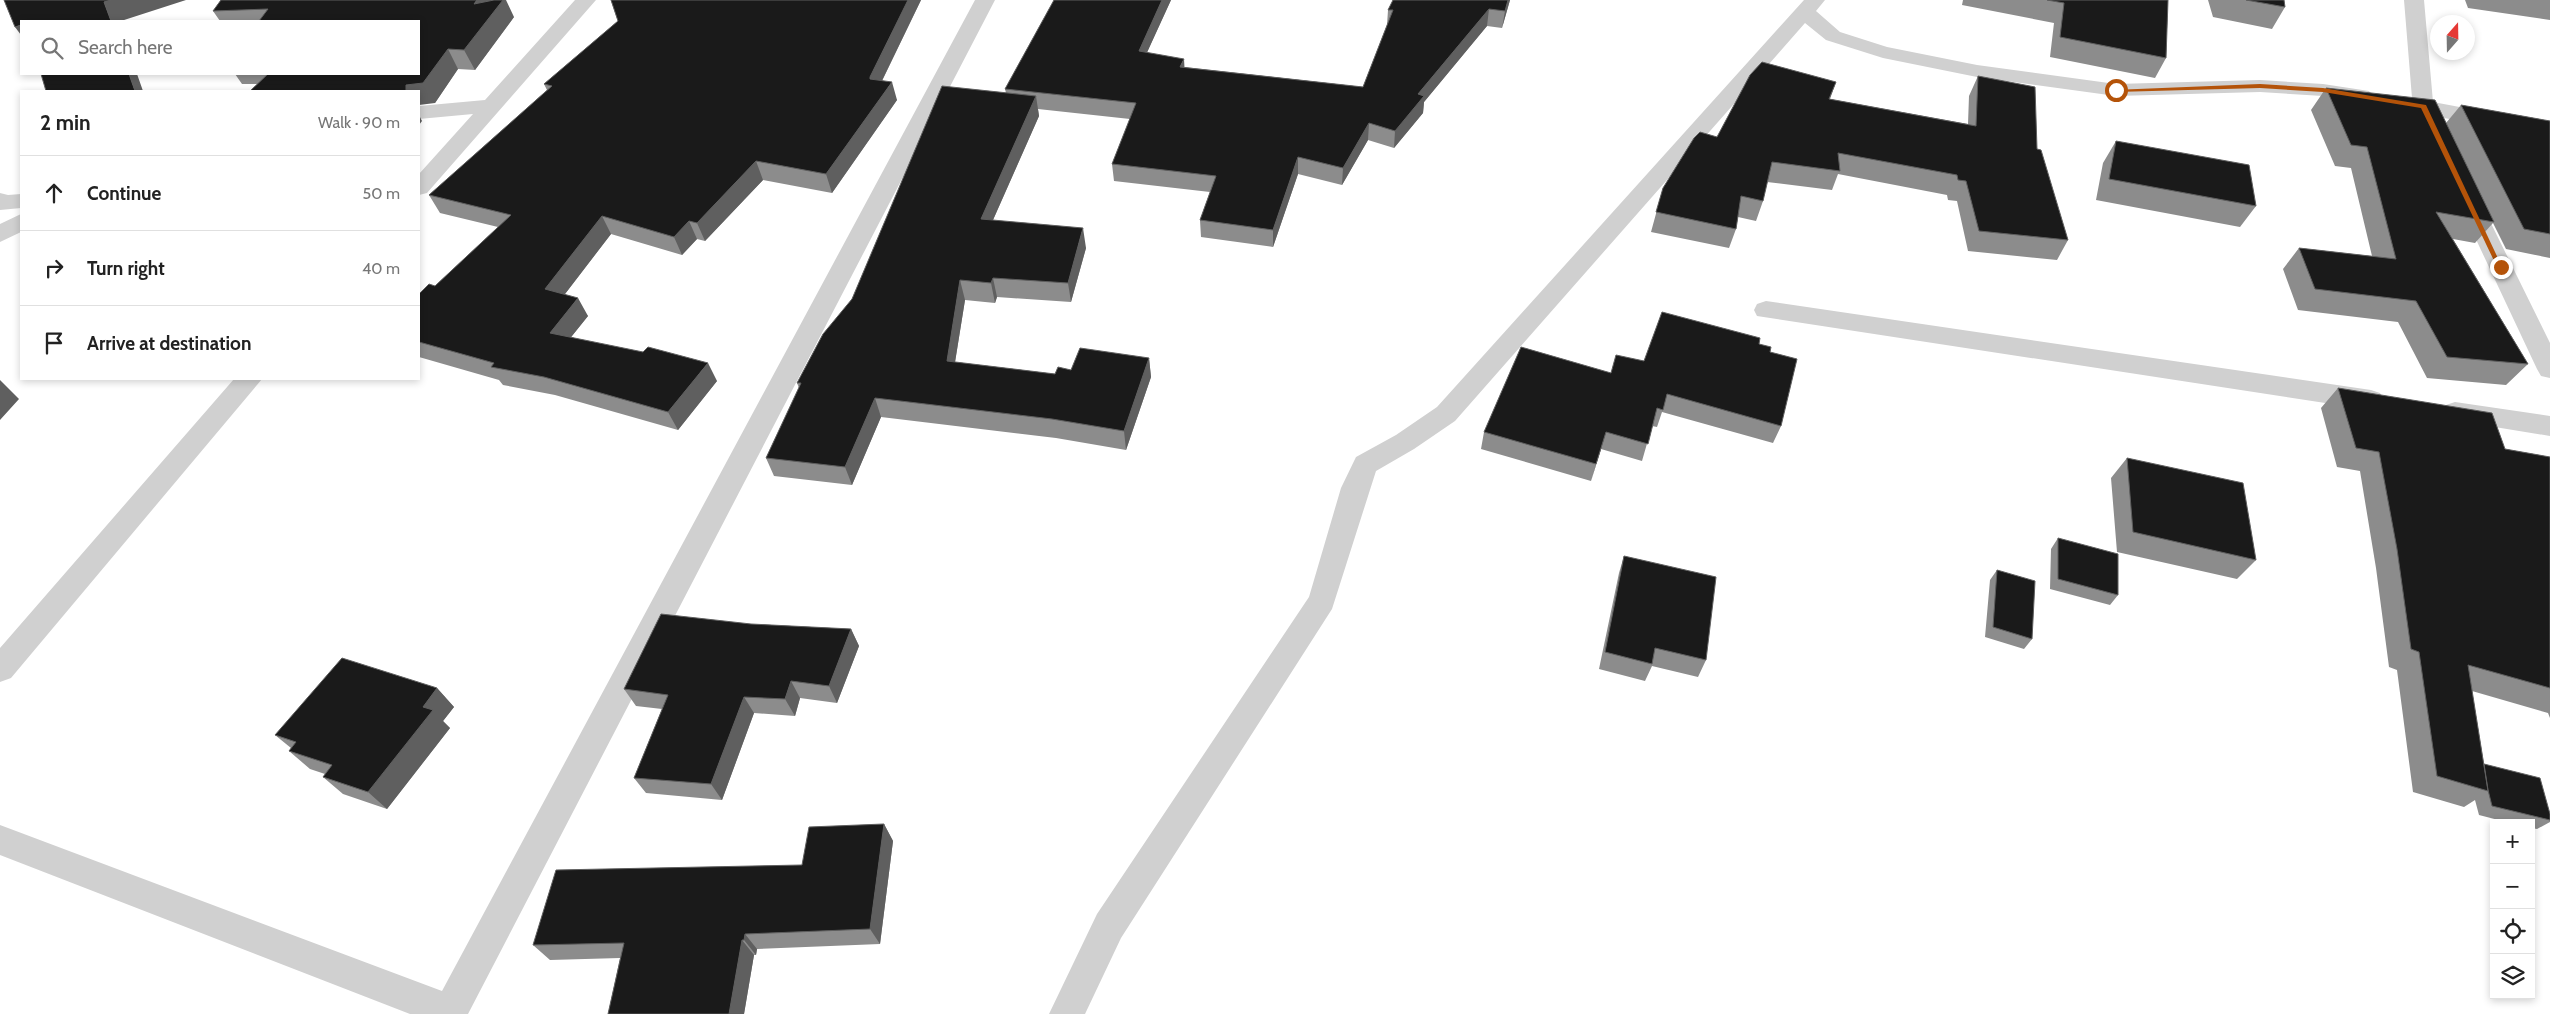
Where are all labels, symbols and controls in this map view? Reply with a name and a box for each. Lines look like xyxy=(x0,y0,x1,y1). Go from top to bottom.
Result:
north arrow xyxy=(2430,15,2475,60)
search box xyxy=(20,20,420,75)
icon: search xyxy=(38,34,66,62)
text: Search here xyxy=(78,36,172,59)
route start xyxy=(2105,79,2128,102)
text: 2 min xyxy=(40,110,91,135)
text: Walk · 90 m xyxy=(318,113,400,132)
icon: ahead xyxy=(40,179,68,207)
text: Continue xyxy=(87,182,161,205)
text: 50 m xyxy=(363,184,400,203)
icon: right xyxy=(40,254,68,282)
route end xyxy=(2490,256,2513,279)
text: Turn right xyxy=(87,257,165,280)
text: 40 m xyxy=(362,259,400,278)
icon: arrive xyxy=(40,329,68,357)
text: Arrive at destination xyxy=(87,332,251,355)
map controls xyxy=(2490,819,2535,999)
button: + xyxy=(2490,819,2535,864)
button: − xyxy=(2490,864,2535,909)
button: locate xyxy=(2490,909,2535,954)
button: layers xyxy=(2490,954,2535,999)

